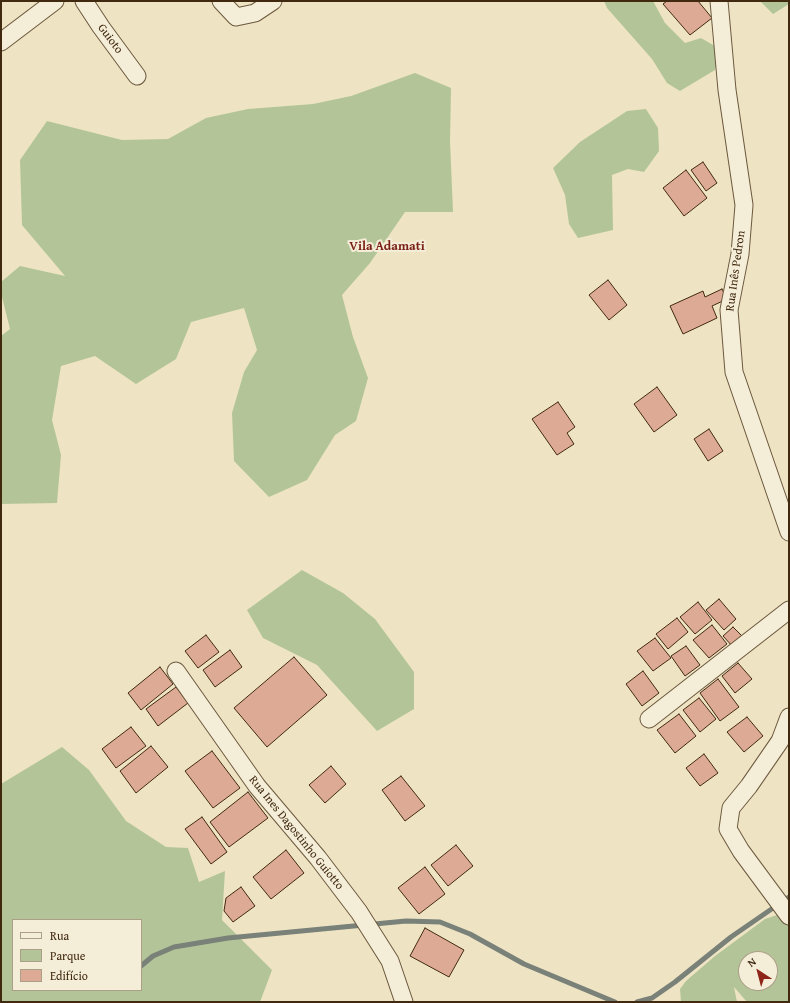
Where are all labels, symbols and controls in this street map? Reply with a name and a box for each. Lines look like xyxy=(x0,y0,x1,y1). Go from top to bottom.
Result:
street label: Guioto xyxy=(94,21,126,57)
street label: Rua Inês Pedron xyxy=(723,230,749,312)
district label: Vila Adamati xyxy=(349,239,425,255)
street label: Rua Ines Dagostinho Guiotto xyxy=(246,773,346,893)
legend xyxy=(12,919,142,991)
text: Rua xyxy=(50,927,69,944)
text: Parque xyxy=(50,947,85,964)
north arrow xyxy=(738,951,778,991)
text: N xyxy=(744,953,759,971)
text: Edifício xyxy=(50,967,88,984)

